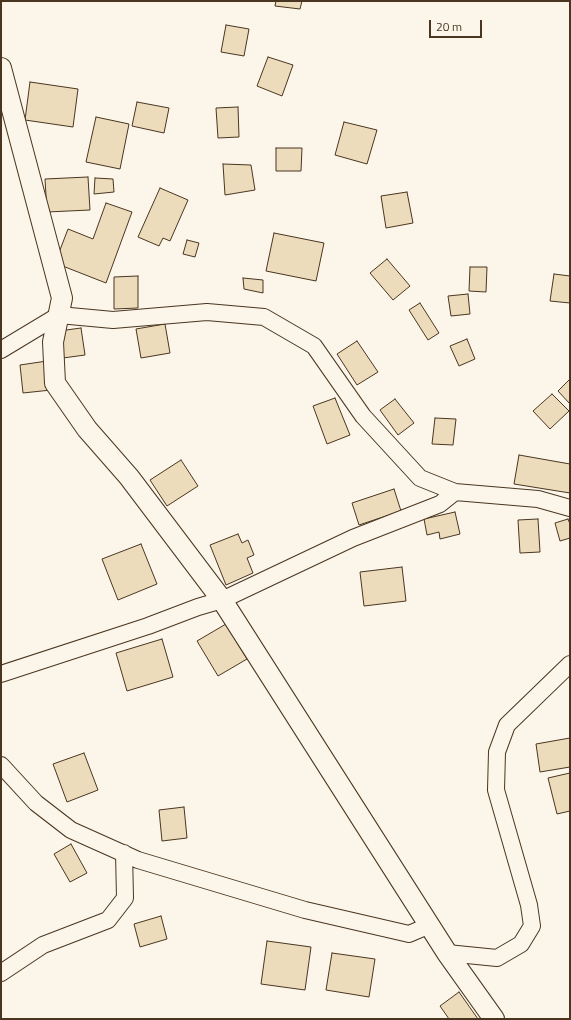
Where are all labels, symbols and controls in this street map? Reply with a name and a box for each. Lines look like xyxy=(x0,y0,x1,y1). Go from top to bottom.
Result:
scale bar xyxy=(431,12,484,38)
text: 20 m xyxy=(436,17,462,36)

